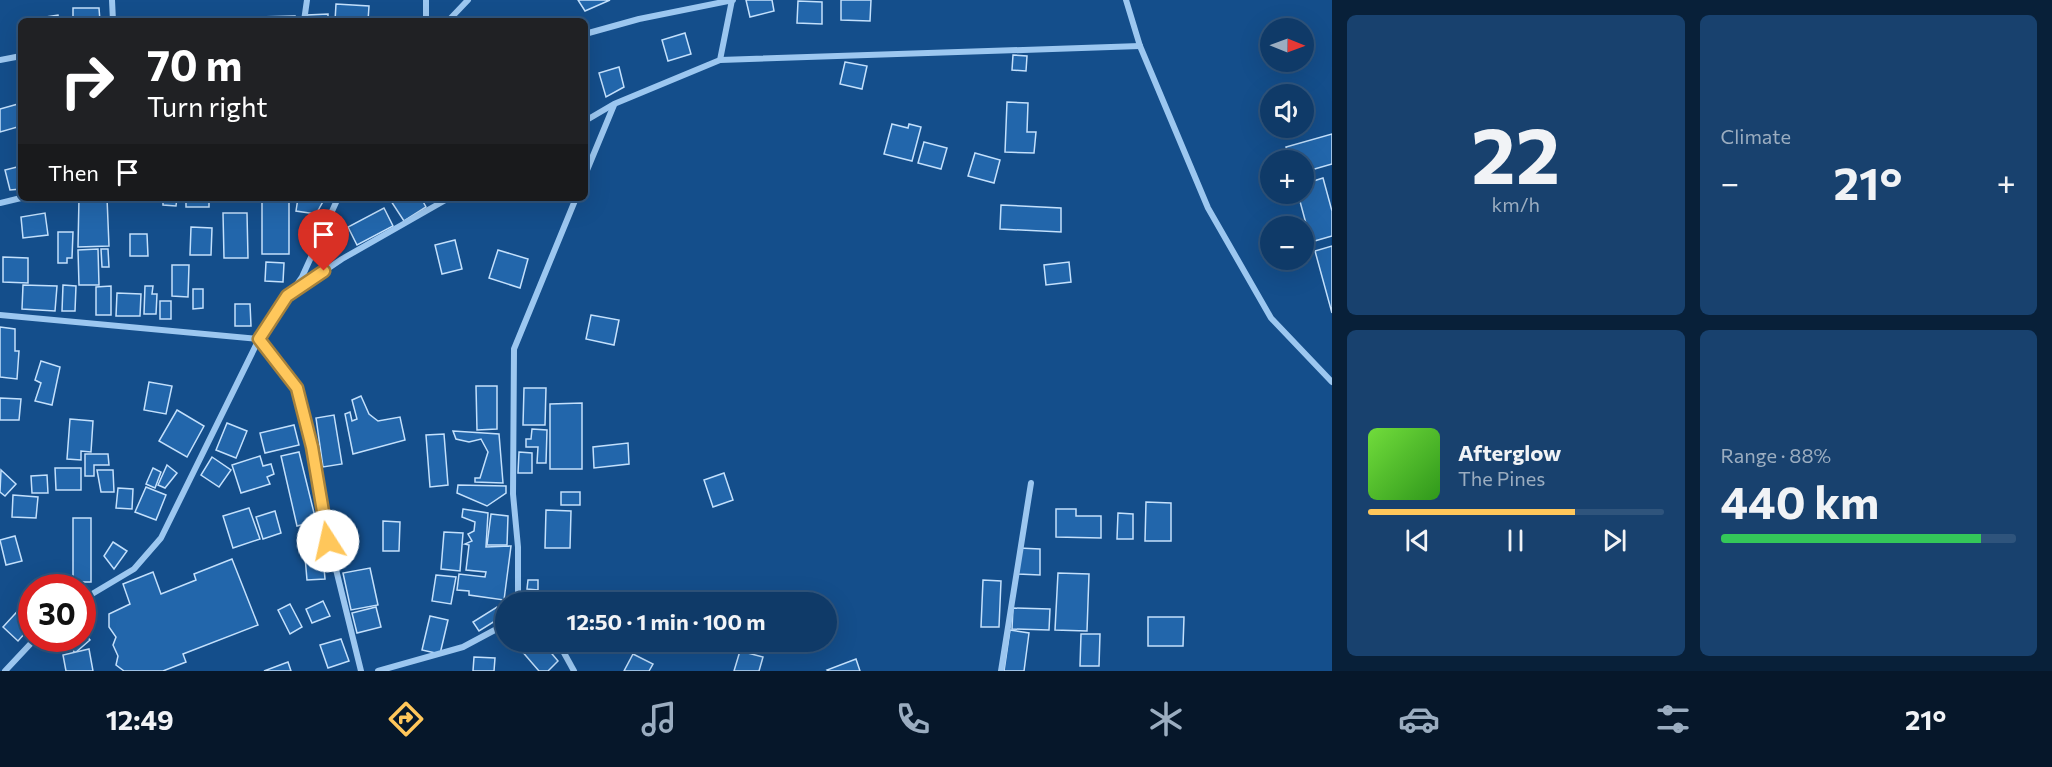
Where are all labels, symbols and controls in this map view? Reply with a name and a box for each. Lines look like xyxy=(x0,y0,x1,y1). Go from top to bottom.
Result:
north arrow xyxy=(1260,18,1314,72)
map controls xyxy=(1260,18,1314,270)
text: 70 m xyxy=(147,38,242,90)
icon: right xyxy=(48,42,126,120)
button: sound xyxy=(1260,84,1314,138)
text: Turn right xyxy=(147,90,267,123)
text: 22 xyxy=(1471,105,1560,200)
text: Climate xyxy=(1721,124,1791,148)
button: + xyxy=(1260,150,1314,204)
text: 21° xyxy=(1833,154,1902,209)
icon: arrive xyxy=(111,156,144,189)
text: Then xyxy=(48,159,99,186)
text: − xyxy=(1721,161,1739,202)
text: + xyxy=(1997,161,2016,202)
text: km/h xyxy=(1491,192,1540,216)
pin xyxy=(298,209,349,271)
button: − xyxy=(1260,216,1314,270)
icon: arrive xyxy=(307,218,340,251)
text: Afterglow xyxy=(1458,439,1561,466)
text: Range · 88% xyxy=(1721,443,1831,467)
text: The Pines xyxy=(1458,466,1545,490)
text: 440 km xyxy=(1721,473,1879,528)
position arrow xyxy=(296,509,360,573)
icon: previous xyxy=(1401,524,1434,557)
icon: pause xyxy=(1499,524,1532,557)
icon: next xyxy=(1598,524,1631,557)
speed limit sign: 30 xyxy=(18,574,96,652)
text: 12:50 · 1 min · 100 m xyxy=(567,608,765,635)
icon: directions xyxy=(385,698,427,740)
icon: music xyxy=(638,698,680,740)
icon: phone xyxy=(892,698,934,740)
icon: climate xyxy=(1145,698,1187,740)
icon: car xyxy=(1398,698,1440,740)
icon: filters xyxy=(1652,698,1694,740)
text: 12:49 xyxy=(106,703,174,736)
text: 21° xyxy=(1905,703,1946,736)

